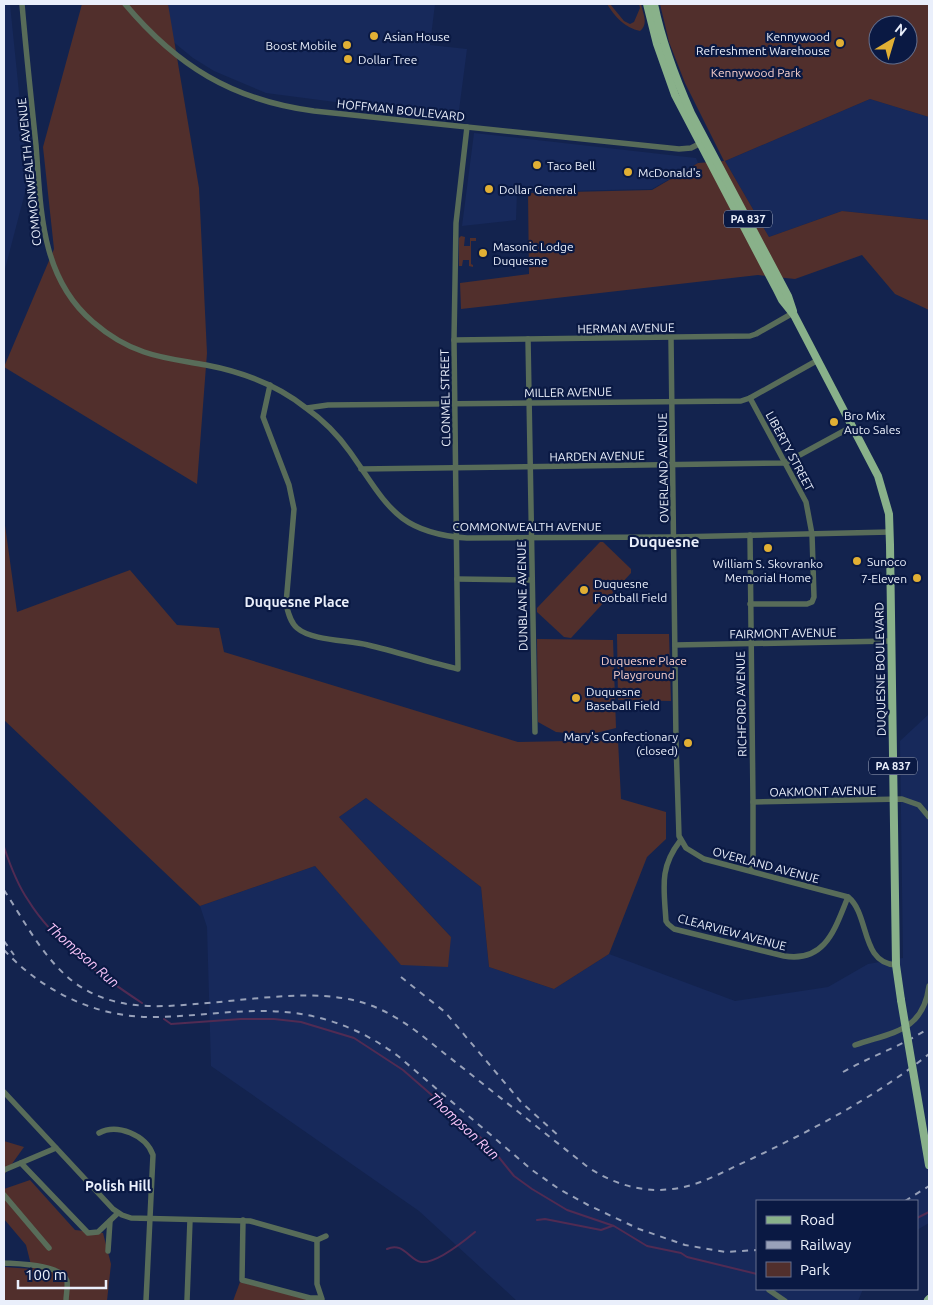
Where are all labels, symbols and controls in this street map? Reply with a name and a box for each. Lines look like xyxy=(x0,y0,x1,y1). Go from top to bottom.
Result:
north arrow xyxy=(868,15,918,65)
text: N xyxy=(892,20,910,39)
marker: Asian House xyxy=(368,30,380,42)
place label: Asian House xyxy=(384,30,450,43)
place label: Kennywood Refreshment Warehouse xyxy=(696,30,830,57)
marker: Kennywood Refreshment Warehouse xyxy=(834,37,846,49)
place label: Boost Mobile xyxy=(266,39,337,52)
marker: Boost Mobile xyxy=(341,39,353,51)
marker: Dollar Tree xyxy=(342,53,354,65)
place label: Dollar Tree xyxy=(358,53,417,66)
park label: Kennywood Park xyxy=(711,66,801,79)
street label: COMMONWEALTH AVENUE xyxy=(15,97,43,247)
street label: HOFFMAN BOULEVARD xyxy=(336,97,466,123)
marker: Taco Bell xyxy=(531,159,543,171)
place label: Taco Bell xyxy=(547,159,595,172)
marker: McDonald's xyxy=(622,166,634,178)
place label: McDonald's xyxy=(638,166,701,179)
marker: Dollar General xyxy=(483,183,495,195)
place label: Dollar General xyxy=(499,183,576,196)
road number: PA 837 xyxy=(724,210,772,228)
place label: Masonic Lodge Duquesne xyxy=(493,240,574,267)
marker: Masonic Lodge Duquesne xyxy=(477,247,489,259)
street label: HERMAN AVENUE xyxy=(577,321,675,335)
street label: CLONMEL STREET xyxy=(438,349,452,447)
street label: MILLER AVENUE xyxy=(524,385,612,399)
street label: LIBERTY STREET xyxy=(764,409,817,493)
place label: Bro Mix Auto Sales xyxy=(844,409,901,436)
street label: OVERLAND AVENUE xyxy=(656,413,670,523)
marker: Bro Mix Auto Sales xyxy=(828,416,840,428)
street label: HARDEN AVENUE xyxy=(549,449,645,463)
street label: COMMONWEALTH AVENUE xyxy=(453,520,602,533)
district label: Duquesne xyxy=(629,533,699,550)
street label: DUNBLANE AVENUE xyxy=(515,541,529,651)
marker: William S. Skovranko Memorial Home xyxy=(762,542,774,554)
marker: Sunoco xyxy=(851,555,863,567)
place label: Sunoco xyxy=(867,555,907,568)
place label: William S. Skovranko Memorial Home xyxy=(713,557,823,584)
place label: 7-Eleven xyxy=(861,572,907,585)
marker: 7-Eleven xyxy=(911,572,923,584)
place label: Duquesne Football Field xyxy=(594,577,667,604)
marker: Duquesne Football Field xyxy=(578,584,590,596)
district label: Duquesne Place xyxy=(245,594,349,610)
street label: DUQUESNE BOULEVARD xyxy=(872,602,888,736)
street label: FAIRMONT AVENUE xyxy=(729,626,837,640)
street label: RICHFORD AVENUE xyxy=(734,651,748,757)
park label: Duquesne Place Playground xyxy=(601,654,687,681)
place label: Duquesne Baseball Field xyxy=(586,685,660,712)
marker: Duquesne Baseball Field xyxy=(570,692,582,704)
place label: Mary's Confectionary (closed) xyxy=(564,730,678,758)
marker: Mary's Confectionary (closed) xyxy=(682,737,694,749)
road number: PA 837 xyxy=(869,758,917,774)
street label: OAKMONT AVENUE xyxy=(769,784,877,798)
street label: OVERLAND AVENUE xyxy=(711,844,821,886)
street label: CLEARVIEW AVENUE xyxy=(676,911,788,953)
water label: Thompson Run xyxy=(44,919,122,991)
water label: Thompson Run xyxy=(425,1089,503,1163)
district label: Polish Hill xyxy=(85,1178,151,1194)
legend xyxy=(756,1200,918,1290)
text: Road xyxy=(800,1211,835,1228)
text: Railway xyxy=(800,1236,851,1253)
scale bar xyxy=(18,1258,105,1290)
text: Park xyxy=(800,1261,830,1278)
text: 100 m xyxy=(25,1266,67,1283)

